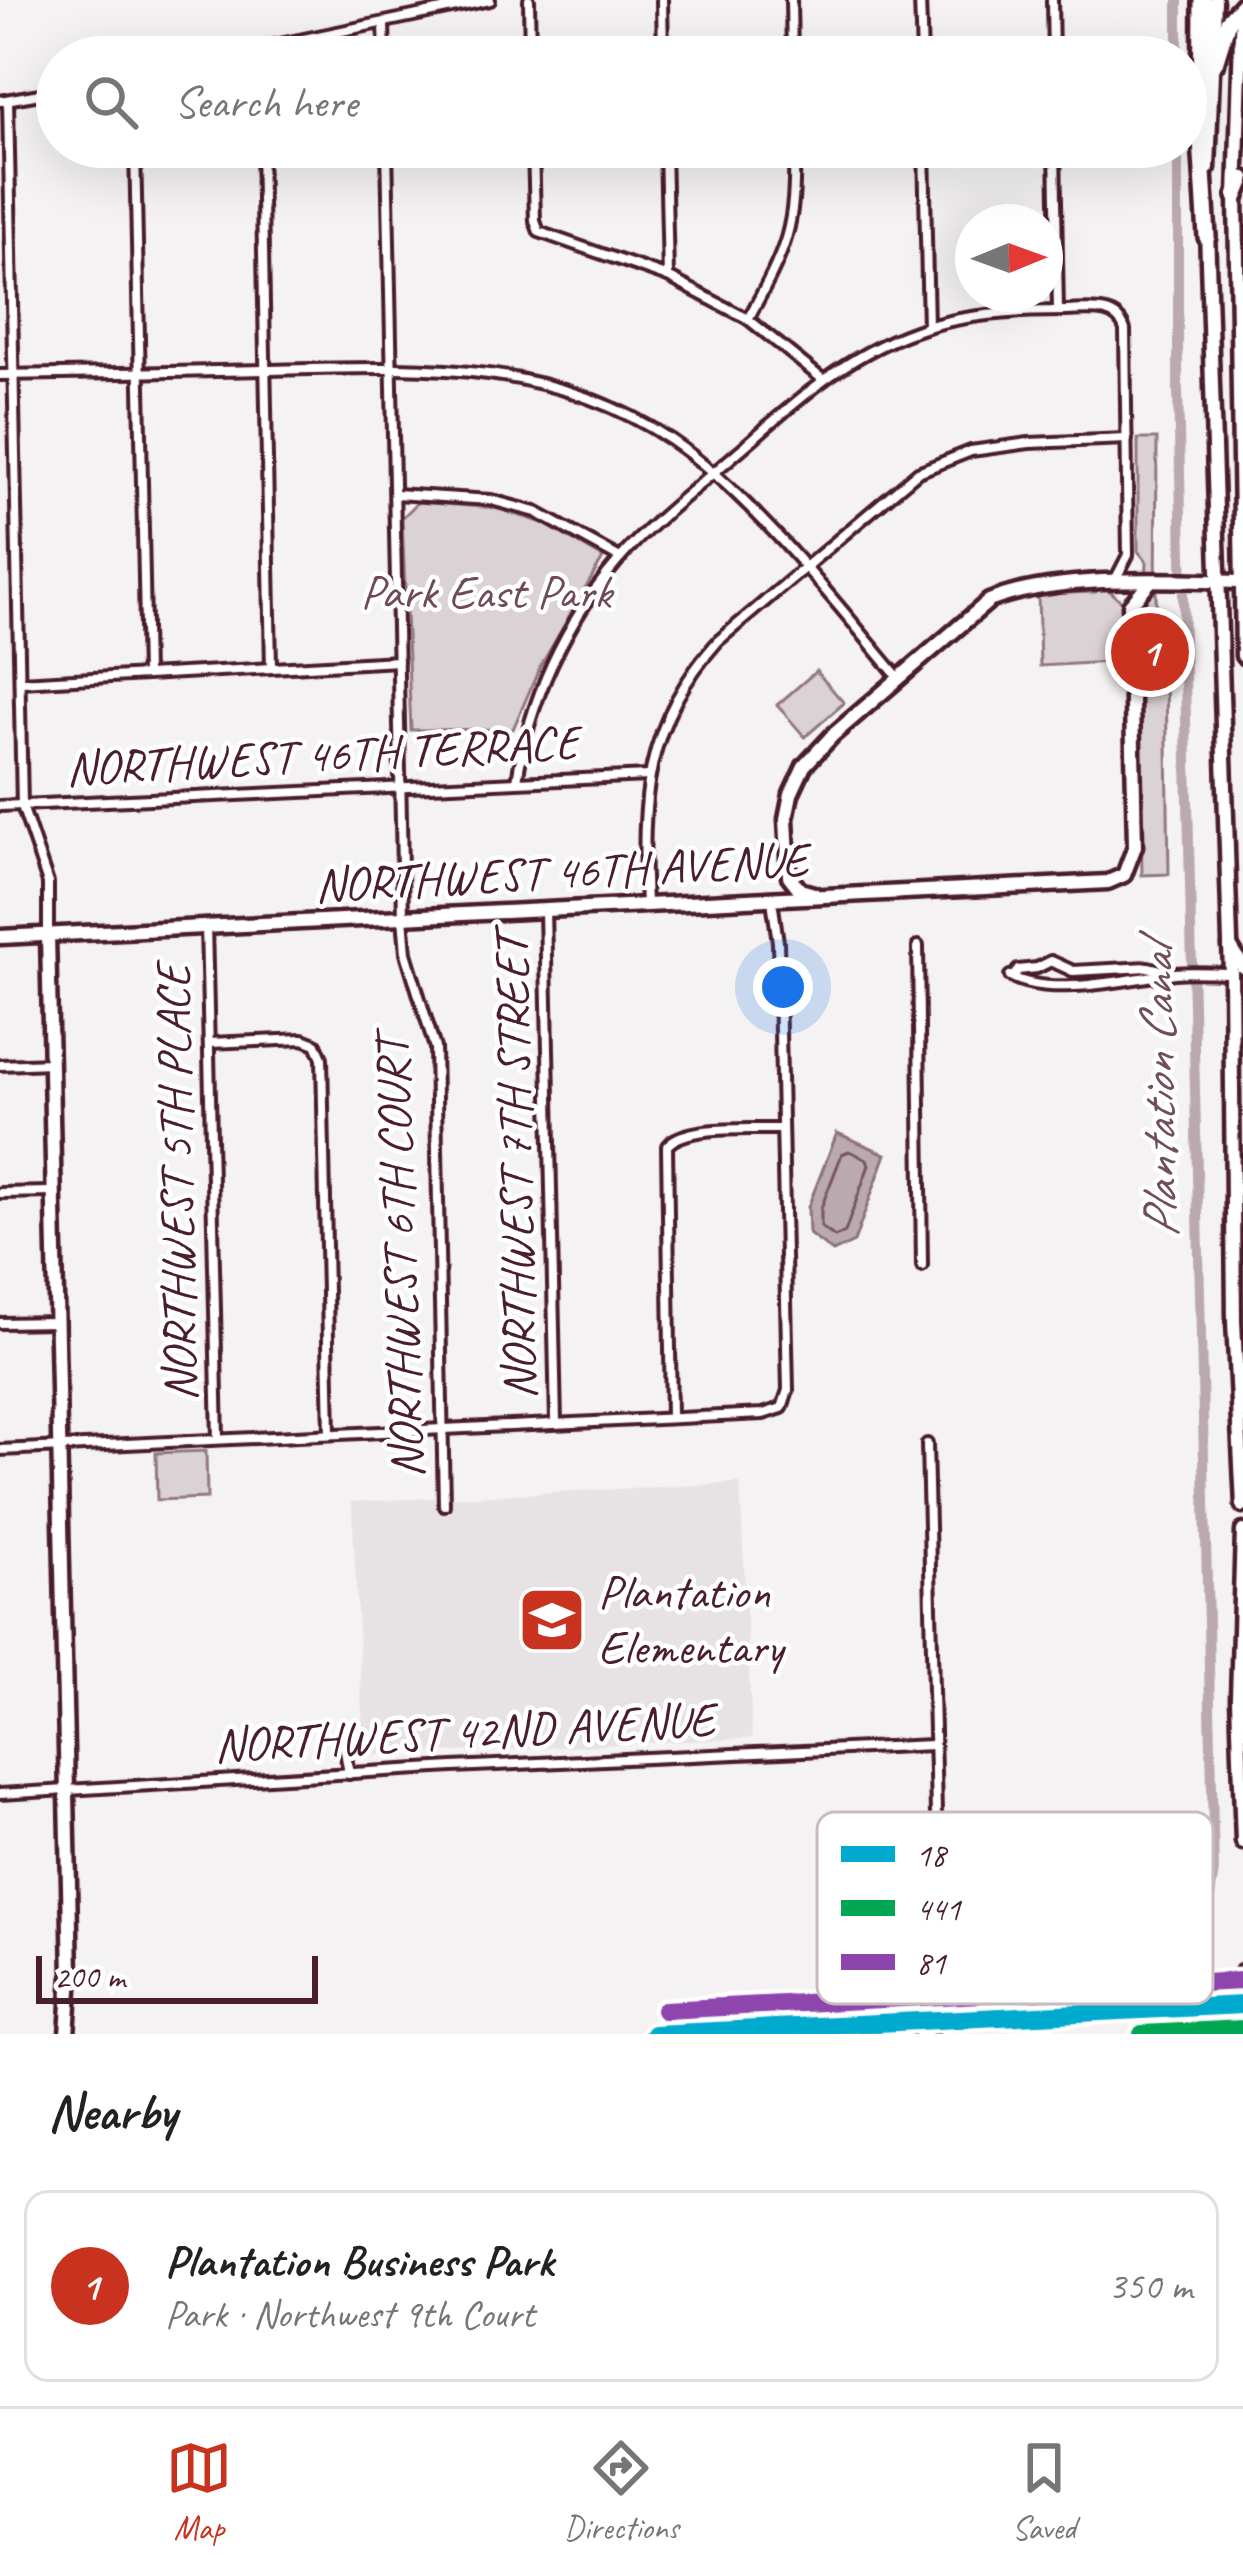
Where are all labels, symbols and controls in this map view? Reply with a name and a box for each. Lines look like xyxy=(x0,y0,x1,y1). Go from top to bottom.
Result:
search box xyxy=(36,36,1207,168)
icon: search xyxy=(78,69,144,135)
text: Search here xyxy=(174,74,357,131)
north arrow xyxy=(955,204,1063,312)
park label: Park East Park xyxy=(360,562,615,622)
pin: 1 xyxy=(1111,607,1189,697)
street label: NORTHWEST 46TH TERRACE xyxy=(64,711,585,798)
street label: NORTHWEST 46TH AVENUE xyxy=(313,829,814,915)
street label: NORTHWEST 7TH STREET xyxy=(481,922,549,1400)
water label: Plantation Canal xyxy=(1123,929,1193,1239)
your location xyxy=(753,957,813,1017)
street label: NORTHWEST 5TH PLACE xyxy=(142,959,210,1402)
street label: NORTHWEST 6TH COURT xyxy=(361,1026,437,1479)
place label: Plantation Elementary xyxy=(598,1562,787,1677)
school or university icon: Plantation Elementary xyxy=(517,1585,587,1655)
street label: NORTHWEST 42ND AVENUE xyxy=(213,1689,721,1775)
legend xyxy=(817,1812,1213,2004)
text: 18 xyxy=(916,1834,949,1876)
text: 441 xyxy=(916,1888,963,1930)
text: 81 xyxy=(916,1942,948,1984)
scale bar xyxy=(36,1950,318,2003)
text: 200 m xyxy=(54,1956,125,1998)
text: Nearby xyxy=(48,2080,176,2144)
text: Plantation Business Park xyxy=(165,2233,553,2290)
text: 1 xyxy=(81,2262,99,2311)
text: 350 m xyxy=(1108,2262,1192,2311)
text: Park · Northwest 9th Court xyxy=(165,2290,534,2339)
tab: Map xyxy=(166,2435,232,2549)
tab: Directions xyxy=(564,2435,679,2549)
tab: Saved xyxy=(1011,2435,1077,2549)

